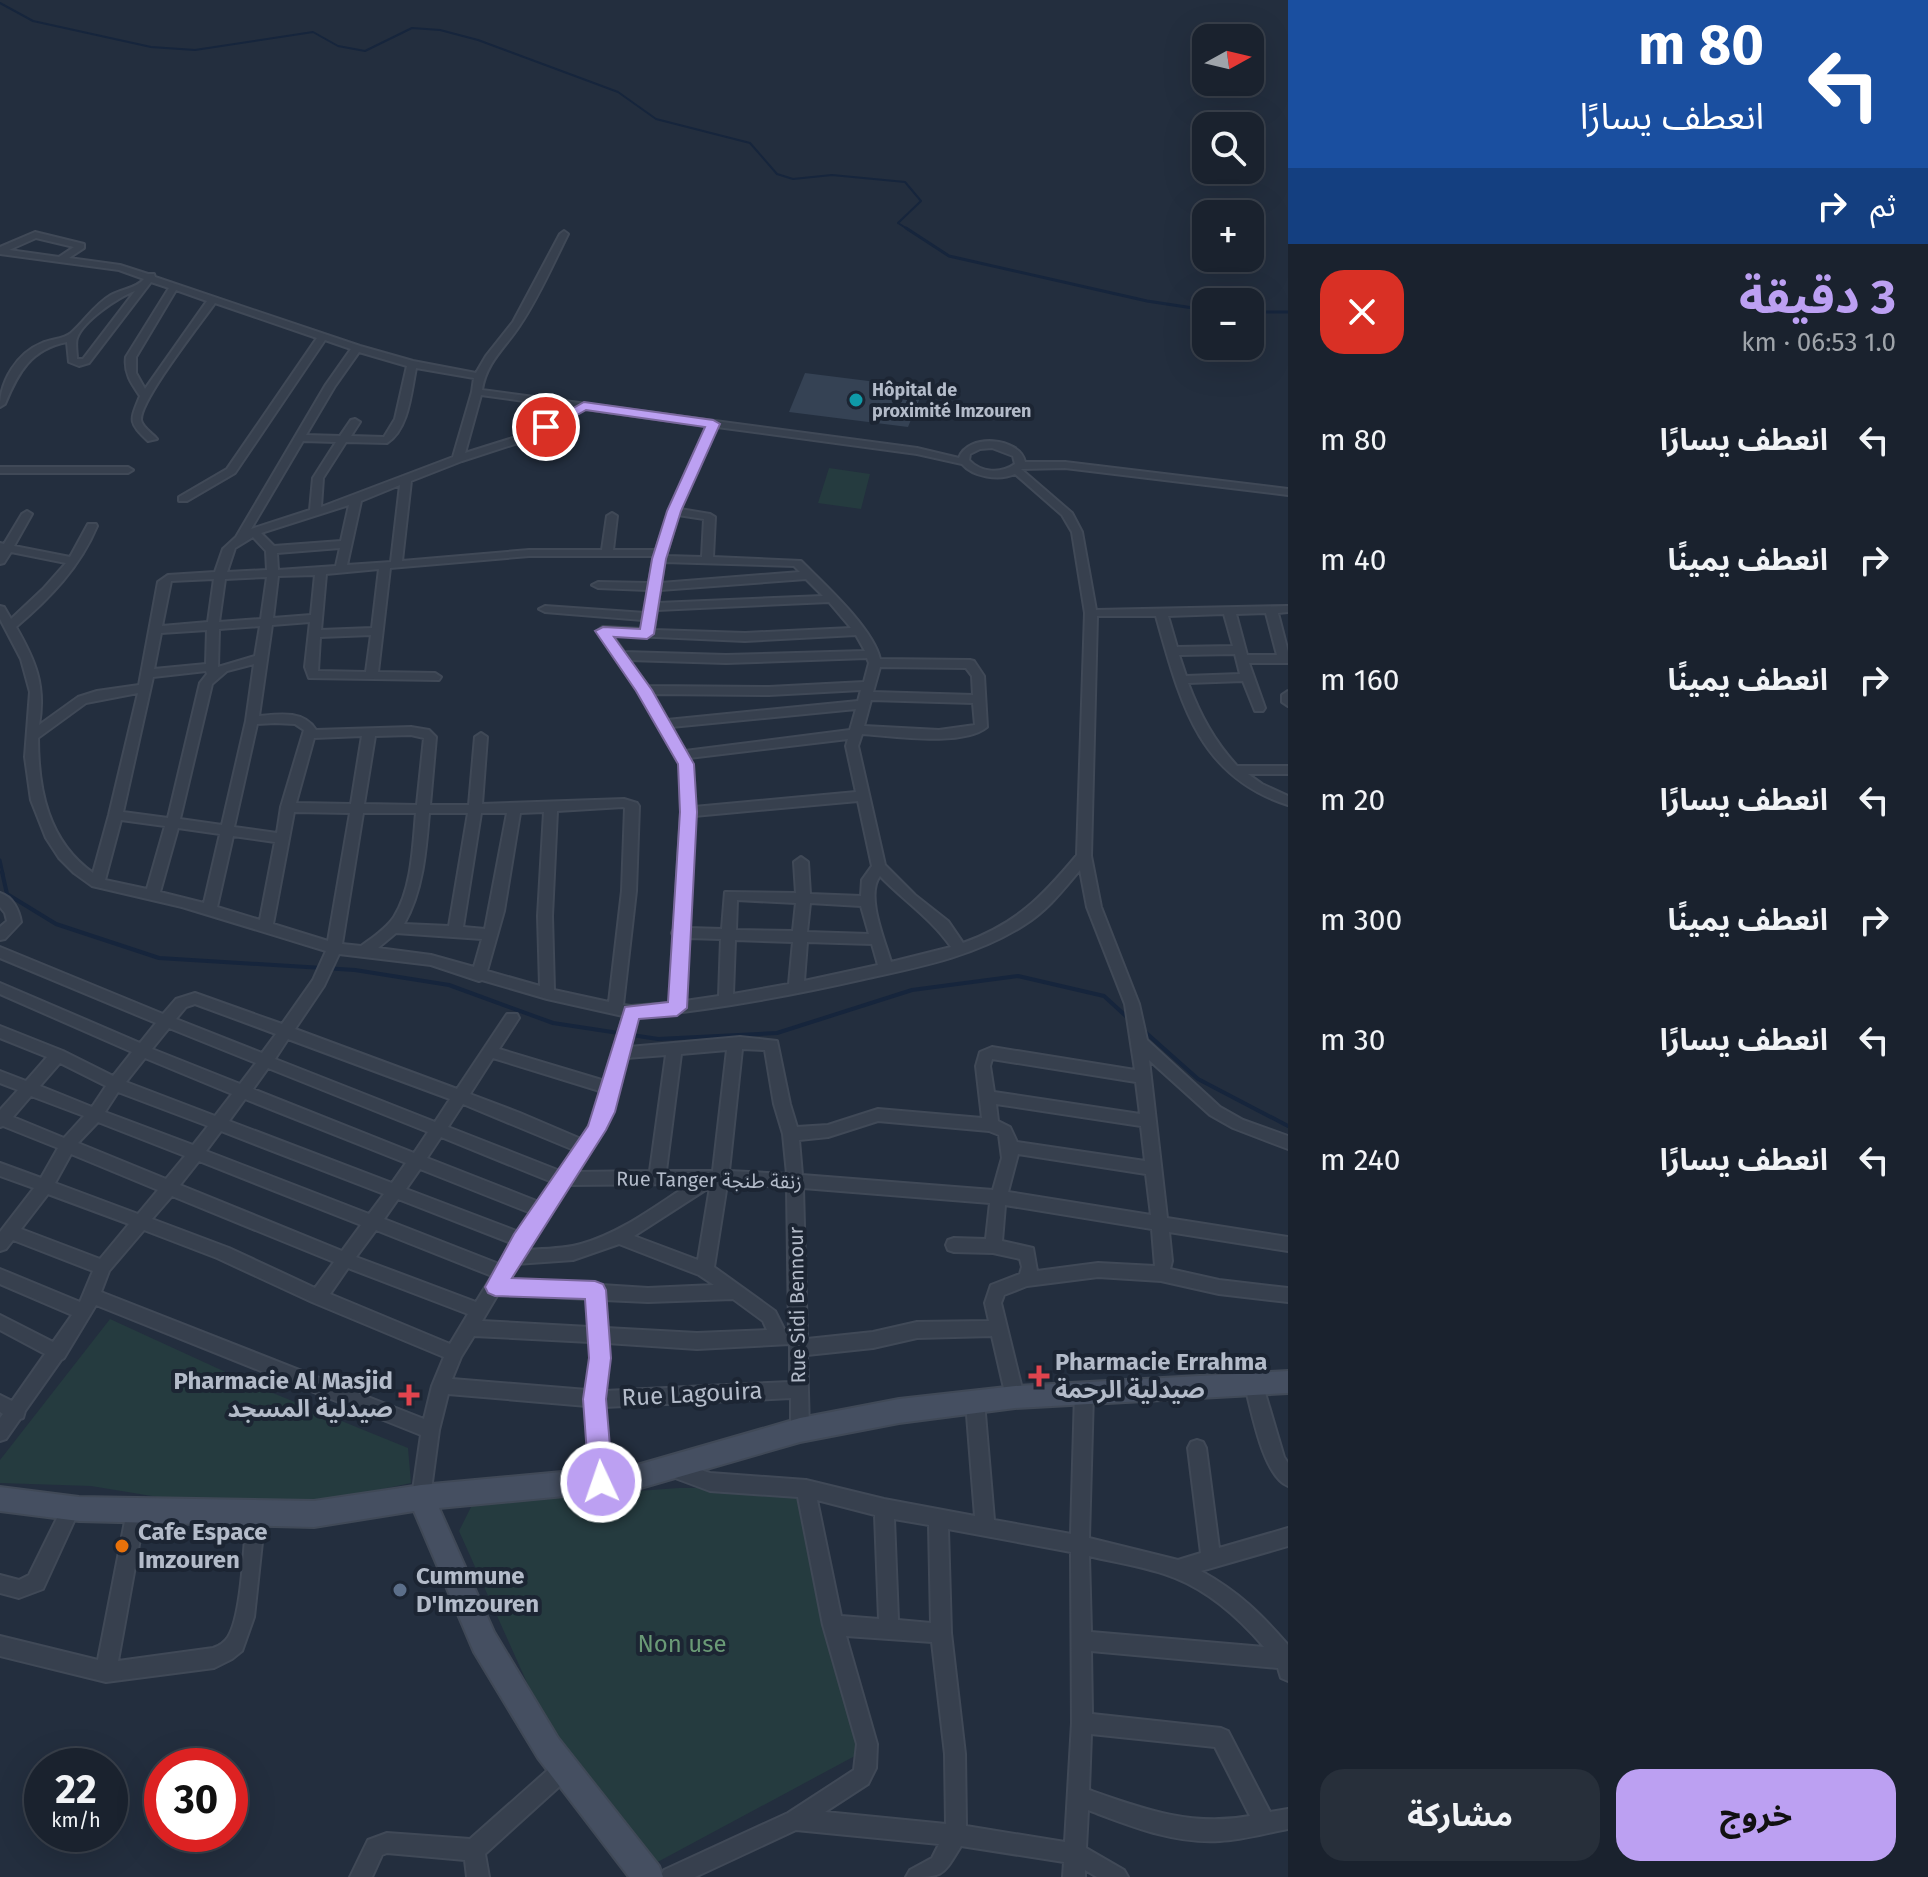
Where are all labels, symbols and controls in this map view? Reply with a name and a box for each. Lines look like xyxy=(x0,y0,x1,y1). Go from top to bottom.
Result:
text: 80 m xyxy=(1638,12,1764,79)
north arrow xyxy=(1192,24,1264,96)
map controls xyxy=(1192,24,1264,360)
icon: left xyxy=(1792,32,1896,136)
text: انعطف يسارًا xyxy=(1580,95,1764,139)
button: search xyxy=(1192,112,1264,184)
icon: right xyxy=(1810,184,1854,228)
text: ثم xyxy=(1870,188,1896,224)
button: + xyxy=(1192,200,1264,272)
text: 3 دقيقة xyxy=(1739,268,1896,326)
button: close xyxy=(1320,270,1404,354)
button: − xyxy=(1192,288,1264,360)
text: 1.0 km · 06:53 xyxy=(1741,327,1896,358)
place label: Hôpital de proximité Imzouren xyxy=(872,379,1032,422)
marker: Hôpital de proximité Imzouren xyxy=(847,391,865,409)
pin xyxy=(512,393,580,461)
icon: arrive xyxy=(524,405,568,449)
icon: left xyxy=(1852,418,1896,462)
text: 80 m xyxy=(1320,422,1387,458)
text: انعطف يسارًا xyxy=(1660,422,1828,458)
icon: right xyxy=(1852,538,1896,582)
text: 40 m xyxy=(1320,542,1386,578)
text: انعطف يمينًا xyxy=(1668,542,1828,578)
icon: right xyxy=(1852,658,1896,702)
text: 160 m xyxy=(1320,662,1399,698)
text: انعطف يمينًا xyxy=(1668,662,1828,698)
icon: left xyxy=(1852,778,1896,822)
text: 20 m xyxy=(1320,782,1385,818)
text: انعطف يسارًا xyxy=(1660,782,1828,818)
icon: right xyxy=(1852,898,1896,942)
text: 300 m xyxy=(1320,902,1402,938)
text: انعطف يمينًا xyxy=(1668,902,1828,938)
icon: left xyxy=(1852,1018,1896,1062)
text: 30 m xyxy=(1320,1022,1385,1058)
text: انعطف يسارًا xyxy=(1660,1022,1828,1058)
icon: left xyxy=(1852,1138,1896,1182)
text: 240 m xyxy=(1320,1142,1400,1178)
text: انعطف يسارًا xyxy=(1660,1142,1828,1178)
street label: Rue Tanger زنقة طنجة xyxy=(616,1166,802,1194)
street label: Rue Sidi Bennour xyxy=(784,1226,810,1384)
place label: Pharmacie Errahma صيدلية الرحمة xyxy=(1055,1348,1267,1404)
place label: Pharmacie Al Masjid صيدلية المسجد xyxy=(174,1367,393,1423)
marker: Pharmacie Errahma صيدلية الرحمة xyxy=(1030,1367,1048,1385)
street label: Rue Lagouira xyxy=(621,1376,763,1412)
marker: Pharmacie Al Masjid صيدلية المسجد xyxy=(400,1386,418,1404)
position arrow xyxy=(559,1440,643,1524)
place label: Cafe Espace Imzouren xyxy=(138,1518,268,1574)
marker: Cafe Espace Imzouren xyxy=(113,1537,131,1555)
place label: Cummune D'Imzouren xyxy=(416,1562,539,1618)
marker: Cummune D'Imzouren xyxy=(391,1581,409,1599)
park label: Non use xyxy=(637,1630,727,1658)
speed limit sign: 30 xyxy=(144,1748,248,1852)
text: 22 xyxy=(55,1766,97,1814)
button: مشاركة xyxy=(1320,1769,1600,1861)
button: خروج xyxy=(1616,1769,1896,1861)
text: km/h xyxy=(51,1808,101,1832)

